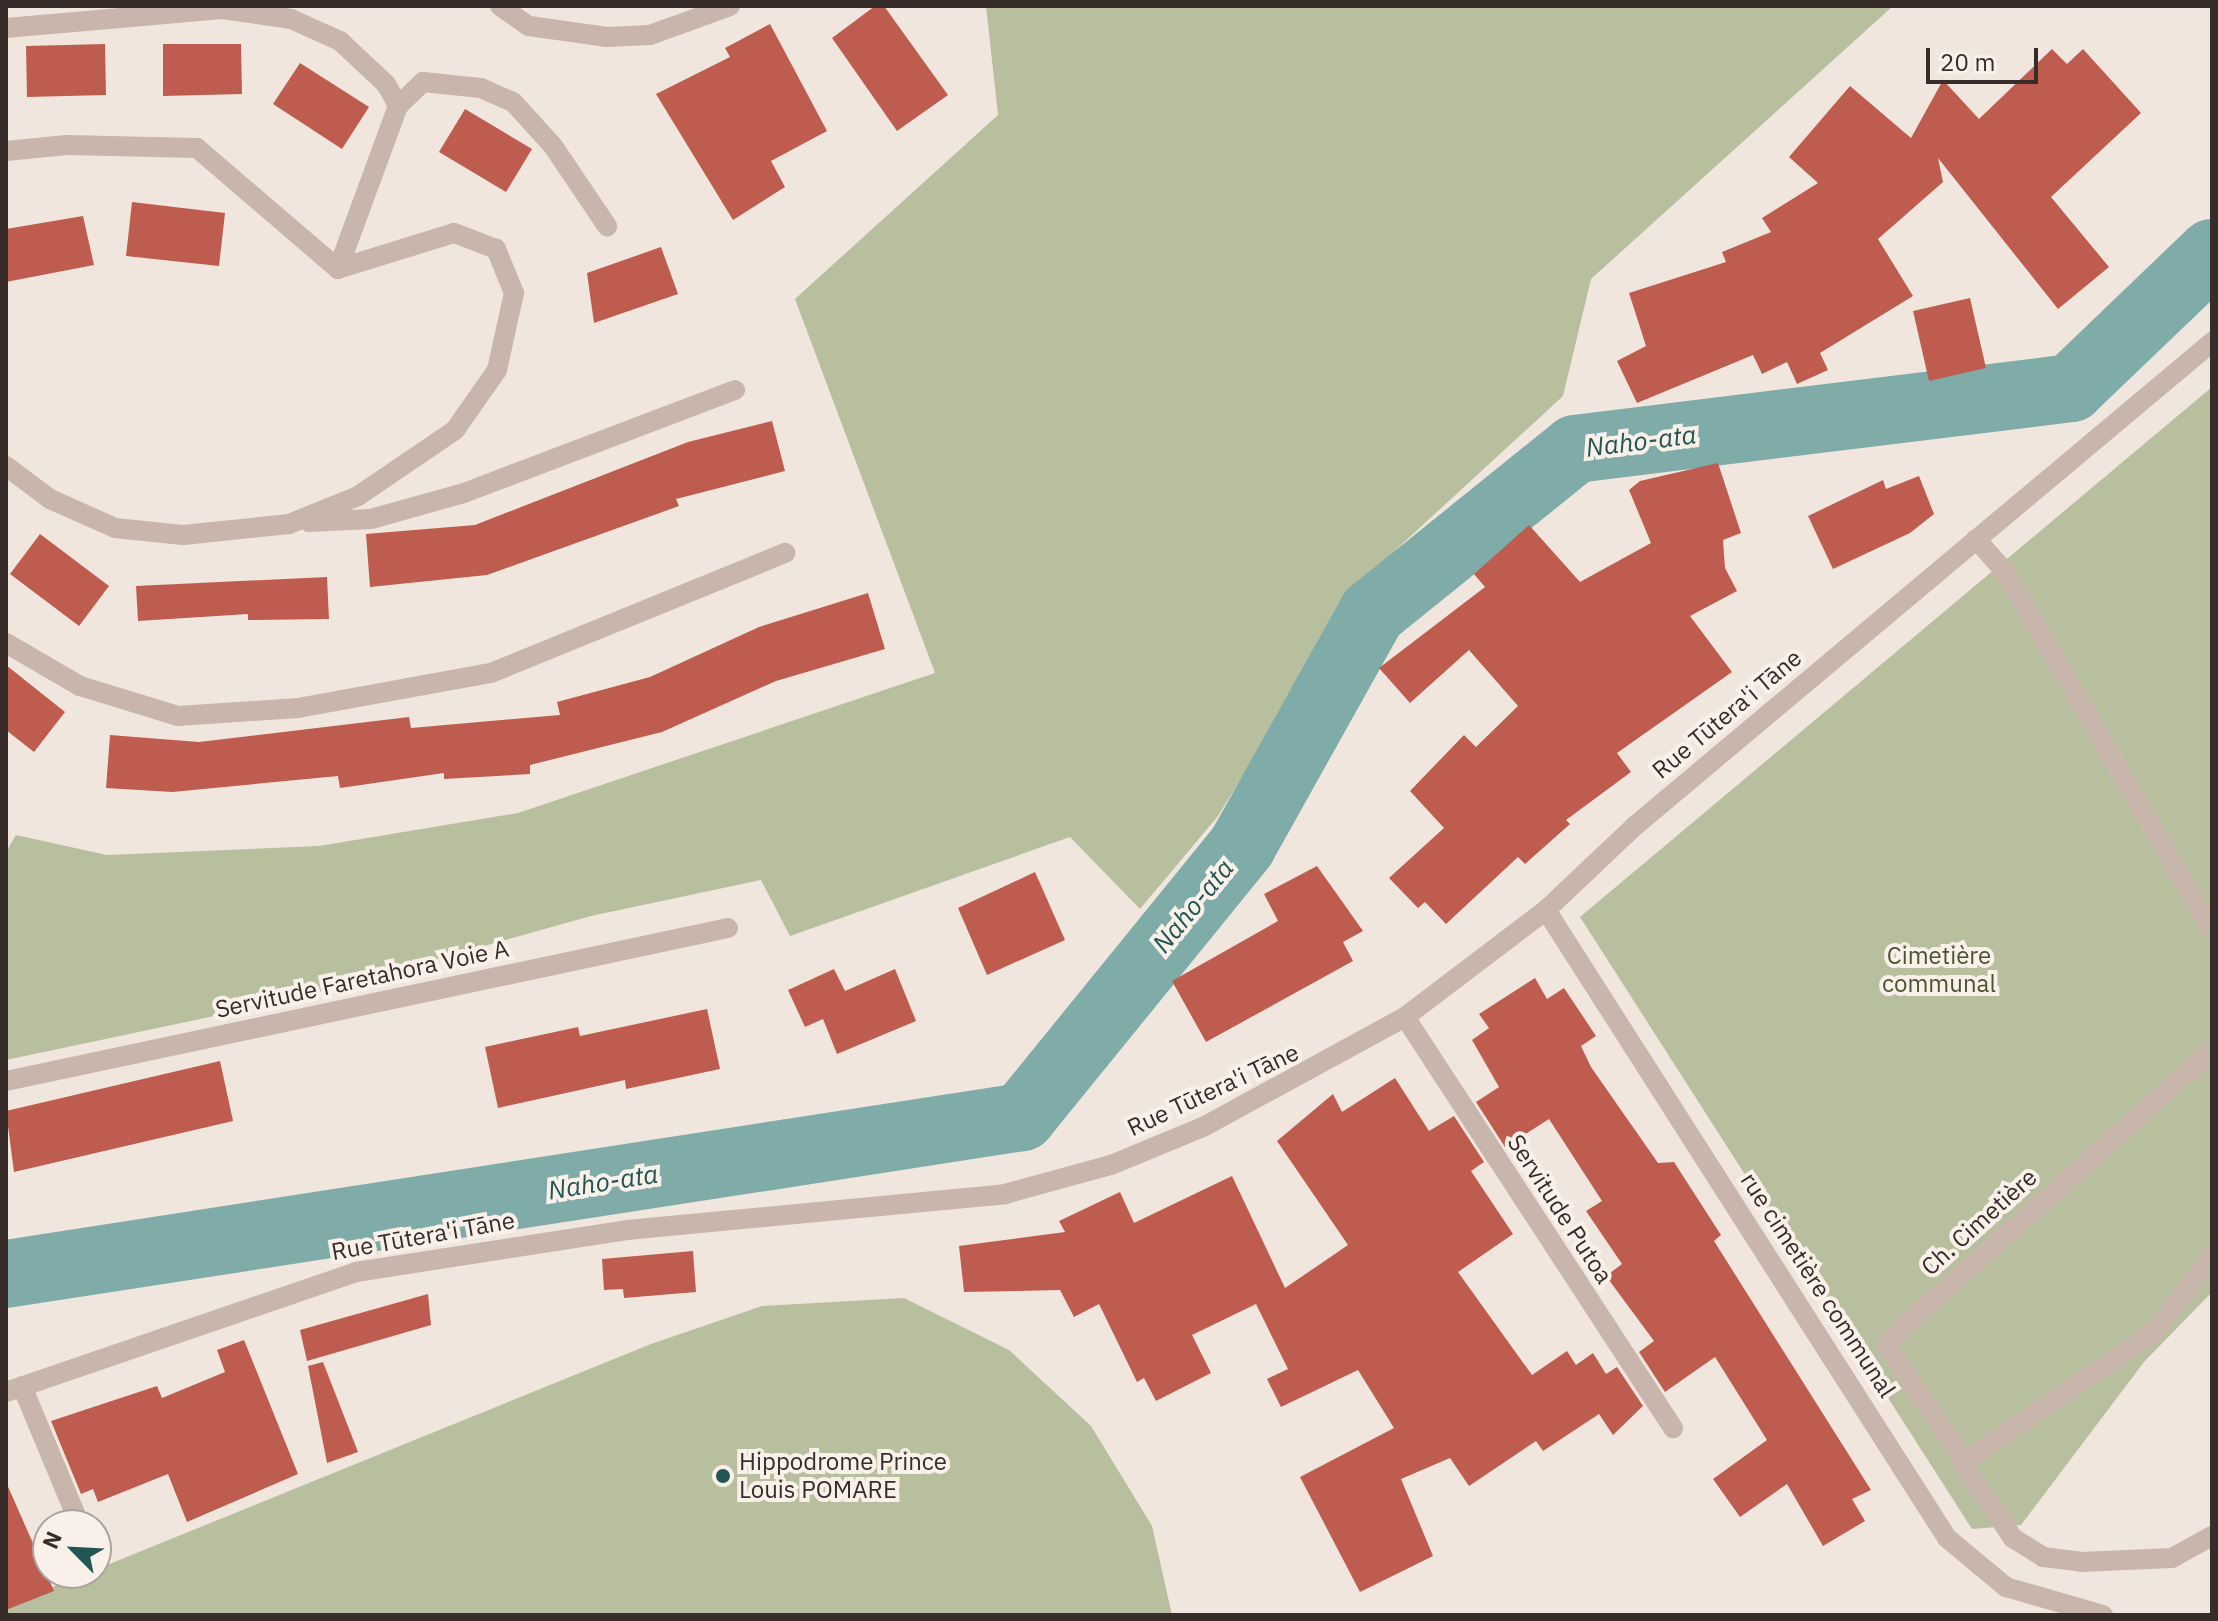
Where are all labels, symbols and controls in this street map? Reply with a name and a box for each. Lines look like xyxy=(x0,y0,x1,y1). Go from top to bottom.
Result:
scale bar xyxy=(1930,32,2042,82)
text: 20 m xyxy=(1940,46,1995,78)
water label: Naho-ata xyxy=(1584,419,1698,463)
street label: Rue Tūtera'i Tāne xyxy=(1647,643,1807,785)
water label: Naho-ata xyxy=(1146,853,1240,959)
street label: Servitude Faretahora Voie A xyxy=(213,934,511,1024)
park label: Cimetière communal xyxy=(1882,942,1996,998)
street label: Rue Tūtera'i Tāne xyxy=(1123,1038,1303,1142)
street label: Servitude Putoa xyxy=(1501,1129,1619,1289)
water label: Naho-ata xyxy=(546,1158,660,1206)
street label: Ch. Cimetière xyxy=(1915,1163,2043,1281)
street label: rue cimetière communal xyxy=(1734,1167,1902,1403)
street label: Rue Tūtera'i Tāne xyxy=(329,1206,517,1266)
place label: Hippodrome Prince Louis POMARE xyxy=(739,1448,947,1504)
marker: Hippodrome Prince Louis POMARE xyxy=(714,1467,732,1485)
north arrow xyxy=(32,1509,112,1589)
text: N xyxy=(35,1527,68,1553)

